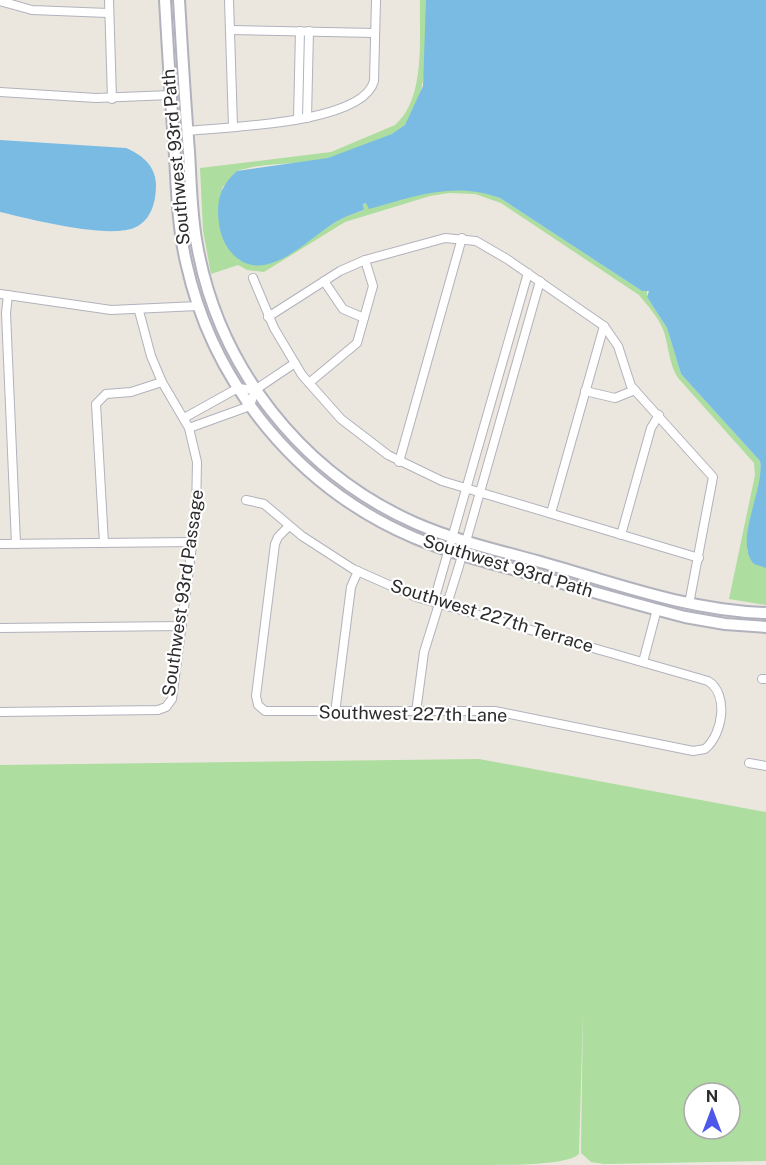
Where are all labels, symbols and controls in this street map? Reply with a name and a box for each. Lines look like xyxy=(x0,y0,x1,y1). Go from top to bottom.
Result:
street label: Southwest 93rd Path xyxy=(157,68,194,246)
street label: Southwest 93rd Passage xyxy=(158,488,207,698)
street label: Southwest 93rd Path xyxy=(421,530,596,601)
street label: Southwest 227th Terrace xyxy=(388,575,596,656)
street label: Southwest 227th Lane xyxy=(319,701,508,726)
north arrow xyxy=(682,1081,742,1141)
text: N xyxy=(706,1087,718,1106)

